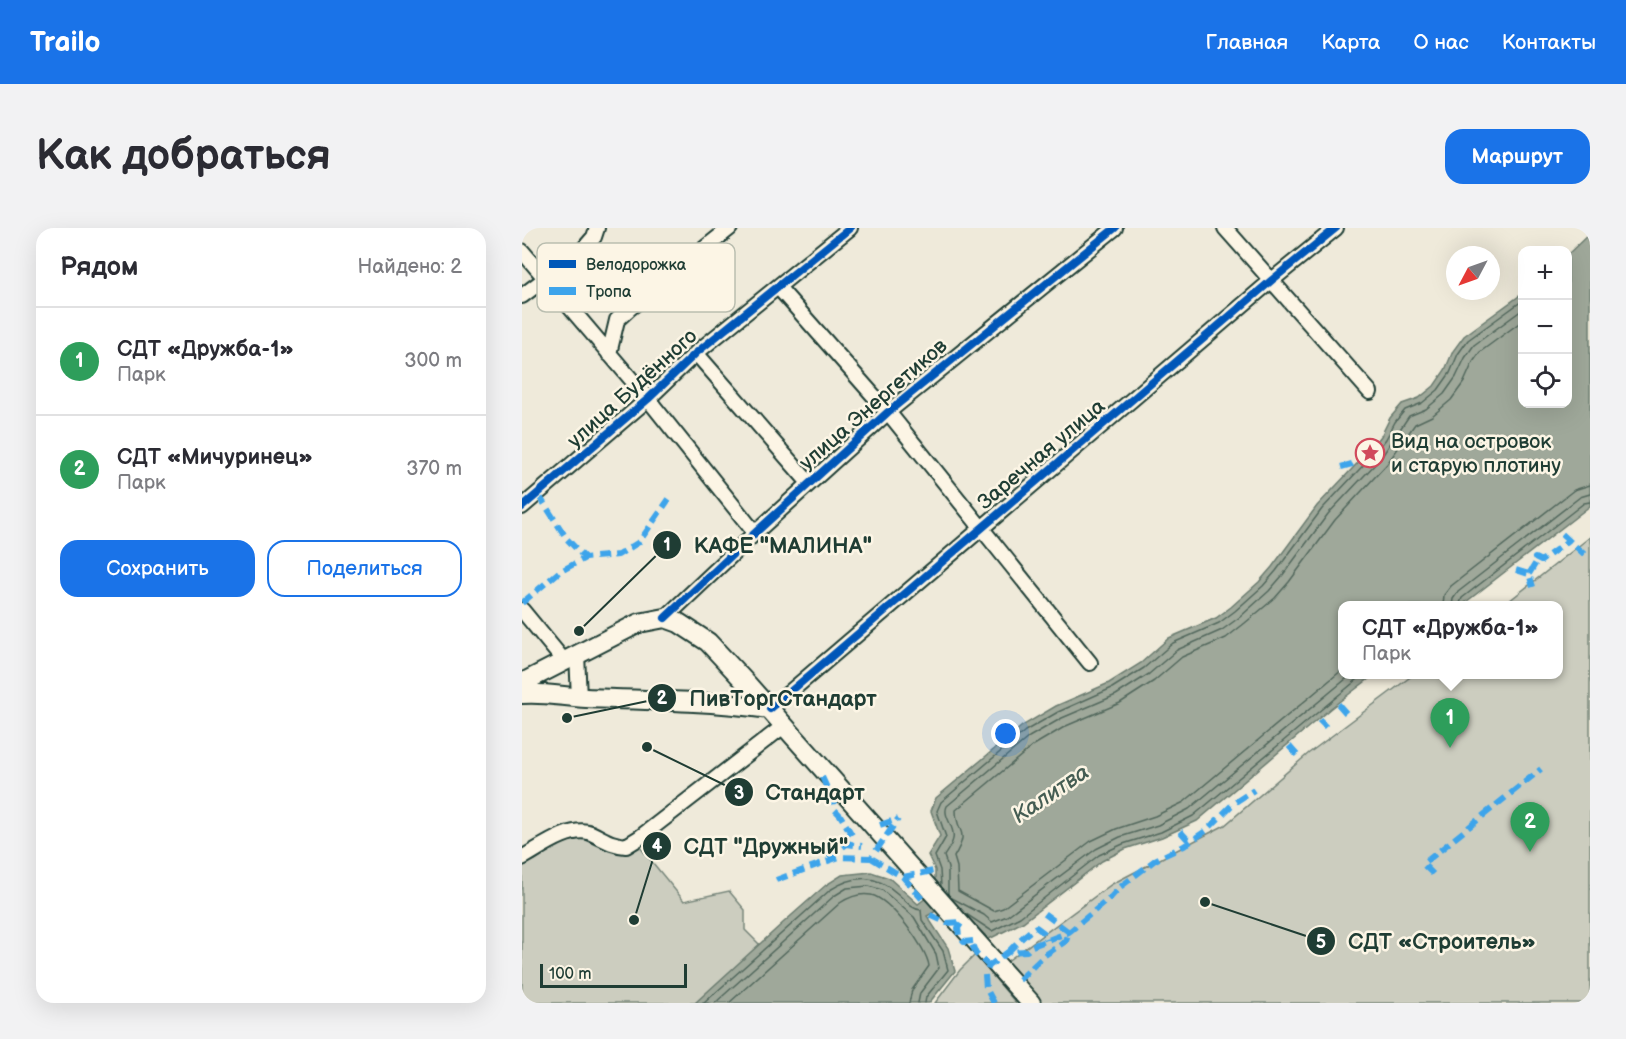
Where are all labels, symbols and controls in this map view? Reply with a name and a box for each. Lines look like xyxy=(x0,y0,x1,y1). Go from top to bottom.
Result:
text: Trailo xyxy=(30,26,101,59)
text: Главная xyxy=(1205,30,1288,55)
text: Карта xyxy=(1321,30,1380,55)
text: О нас xyxy=(1413,30,1469,55)
text: Контакты xyxy=(1502,30,1596,55)
button: Маршрут xyxy=(1445,129,1590,184)
text: Как добраться xyxy=(36,131,331,182)
legend xyxy=(537,243,735,312)
north arrow xyxy=(1446,246,1500,300)
map controls xyxy=(1518,246,1572,408)
button: + xyxy=(1518,246,1572,300)
text: Рядом xyxy=(60,252,138,283)
text: Найдено: 2 xyxy=(358,255,462,279)
text: Велодорожка xyxy=(586,256,687,275)
text: Тропа xyxy=(586,283,632,302)
button: − xyxy=(1518,300,1572,354)
street label: улица Будённого xyxy=(562,324,702,453)
street label: улица Энергетиков xyxy=(794,333,952,475)
text: СДТ «Дружба-1» xyxy=(117,336,294,363)
text: 1 xyxy=(75,349,84,373)
text: 300 m xyxy=(404,349,462,373)
button: locate xyxy=(1518,354,1572,408)
text: Парк xyxy=(117,363,166,387)
street label: Заречная улица xyxy=(972,393,1111,515)
place label: Вид на островок и старую плотину xyxy=(1391,429,1561,478)
place icon: Вид на островок и старую плотину xyxy=(1354,437,1386,469)
text: СДТ «Мичуринец» xyxy=(117,444,313,471)
text: 2 xyxy=(74,457,85,481)
text: 370 m xyxy=(406,457,462,481)
text: Парк xyxy=(117,471,166,495)
callout: КАФЕ "МАЛИНА" xyxy=(652,525,884,565)
text: КАФЕ "МАЛИНА" xyxy=(694,533,872,560)
text: 1 xyxy=(663,535,671,556)
button: Сохранить xyxy=(60,540,255,597)
button: Поделиться xyxy=(267,540,462,597)
popup xyxy=(1338,601,1563,679)
text: СДТ «Дружба-1» xyxy=(1362,615,1539,642)
text: Парк xyxy=(1362,642,1411,666)
callout: ПивТоргСтандарт xyxy=(647,678,889,718)
text: ПивТоргСтандарт xyxy=(689,686,877,713)
text: 2 xyxy=(657,688,668,709)
pin: 1 xyxy=(1430,698,1470,748)
your location xyxy=(991,719,1020,748)
water label: Калитва xyxy=(1007,759,1094,830)
callout: Стандарт xyxy=(724,772,877,812)
text: Стандарт xyxy=(765,780,865,807)
text: 3 xyxy=(734,783,744,804)
pin: 2 xyxy=(1510,802,1550,852)
callout: СДТ "Дружный" xyxy=(642,826,861,866)
text: СДТ "Дружный" xyxy=(684,834,848,861)
text: 4 xyxy=(652,836,663,857)
callout: СДТ «Строитель» xyxy=(1306,921,1548,961)
text: СДТ «Строитель» xyxy=(1348,929,1536,956)
text: 5 xyxy=(1316,932,1326,953)
scale bar xyxy=(540,961,687,988)
text: 100 m xyxy=(549,965,592,984)

